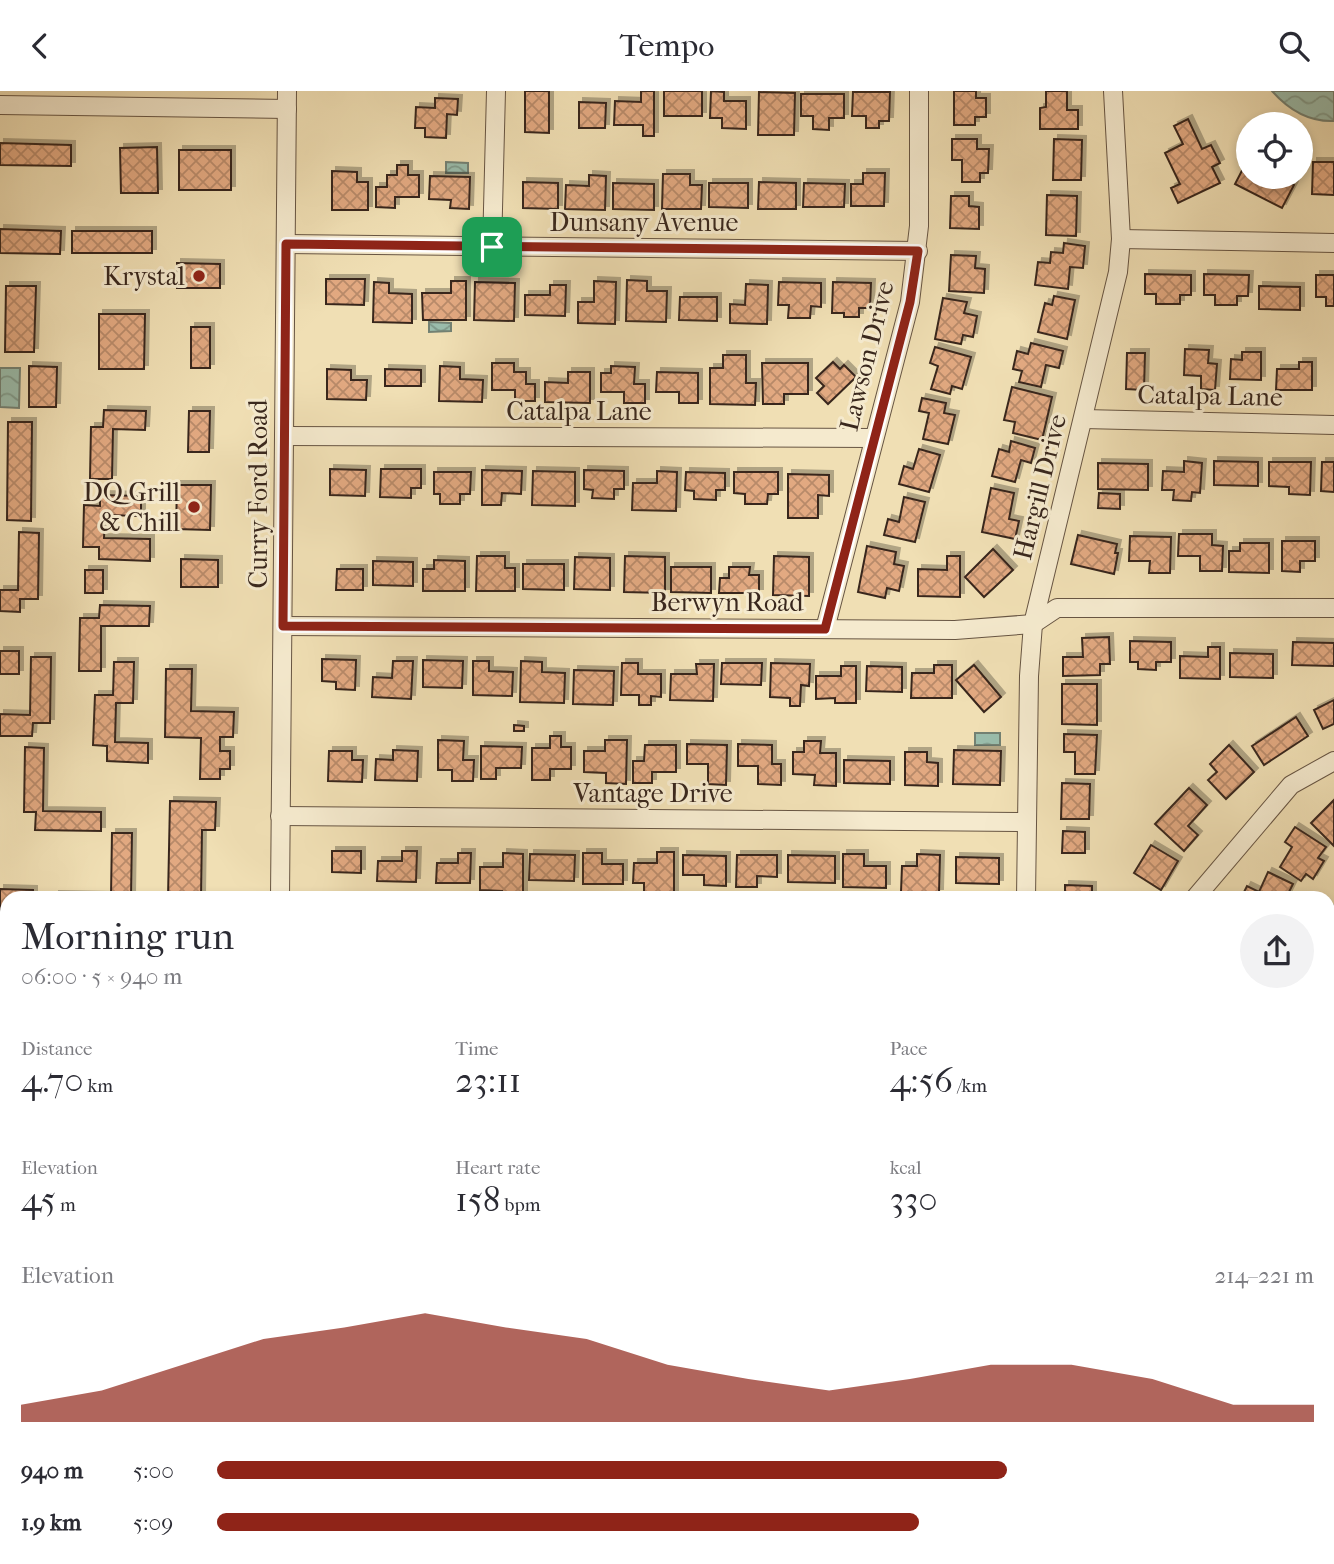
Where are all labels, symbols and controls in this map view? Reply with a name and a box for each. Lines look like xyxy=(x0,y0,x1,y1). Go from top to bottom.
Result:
icon: back xyxy=(21,27,59,65)
text: Tempo xyxy=(620,27,714,64)
icon: search xyxy=(1275,27,1313,65)
map controls xyxy=(1236,112,1313,189)
button: locate xyxy=(1236,112,1313,189)
street label: Dunsany Avenue xyxy=(550,207,739,238)
pin xyxy=(462,217,522,277)
icon: arrive xyxy=(473,228,511,266)
place label: Krystal xyxy=(103,261,185,292)
marker: Krystal xyxy=(191,268,207,284)
street label: Lawson Drive xyxy=(833,278,901,434)
street label: Catalpa Lane xyxy=(1137,379,1283,413)
street label: Catalpa Lane xyxy=(506,396,652,427)
street label: Curry Ford Road xyxy=(243,399,274,588)
street label: Hargill Drive xyxy=(1007,411,1073,563)
place label: DQ Grill & Chill xyxy=(83,477,180,538)
marker: DQ Grill & Chill xyxy=(186,499,202,515)
street label: Berwyn Road xyxy=(651,587,804,618)
street label: Vantage Drive xyxy=(572,778,733,809)
text: Morning run xyxy=(21,914,234,959)
button: share xyxy=(1240,914,1314,988)
text: 06:00 · 5 × 940 m xyxy=(21,963,183,990)
text: Distance xyxy=(21,1038,92,1060)
text: Time xyxy=(455,1038,499,1060)
text: Pace xyxy=(890,1038,928,1060)
text: 4.70 xyxy=(21,1060,83,1101)
text: 23:11 xyxy=(455,1060,521,1101)
text: 4:56 xyxy=(890,1060,953,1101)
text: km xyxy=(83,1075,113,1097)
text: /km xyxy=(953,1075,987,1097)
text: Elevation xyxy=(21,1157,98,1179)
text: Heart rate xyxy=(455,1157,540,1179)
text: kcal xyxy=(890,1157,922,1179)
text: 45 xyxy=(21,1179,56,1220)
text: 158 xyxy=(455,1179,500,1220)
text: 330 xyxy=(890,1179,938,1220)
text: m xyxy=(56,1194,76,1216)
text: bpm xyxy=(500,1194,540,1216)
text: Elevation xyxy=(21,1262,114,1289)
text: 214–221 m xyxy=(1214,1262,1314,1289)
text: 940 m xyxy=(21,1457,83,1484)
text: 5:00 xyxy=(133,1457,174,1484)
text: 1.9 km xyxy=(21,1509,81,1536)
text: 5:09 xyxy=(133,1509,173,1536)

